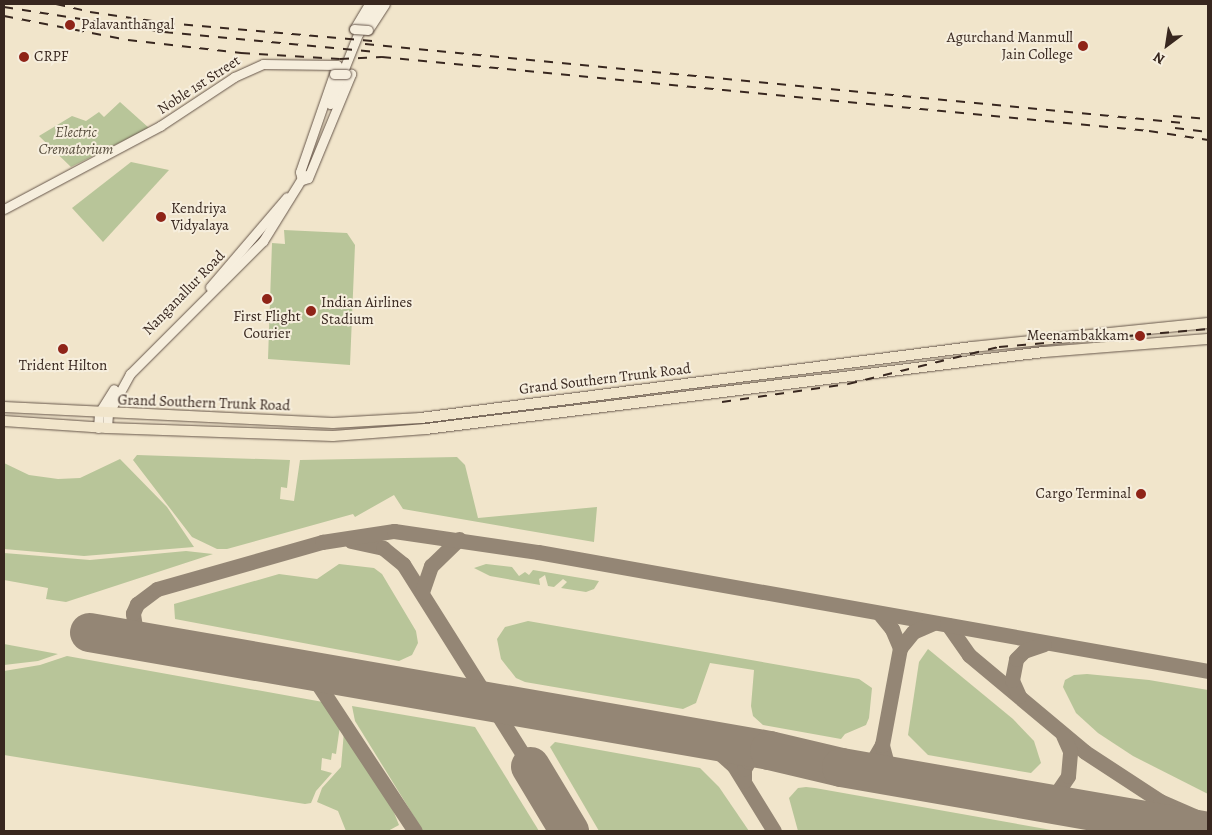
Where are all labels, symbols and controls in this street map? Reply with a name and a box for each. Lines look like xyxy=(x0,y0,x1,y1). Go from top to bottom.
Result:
place label: Palavanthangal xyxy=(81,16,174,34)
marker: Palavanthangal xyxy=(63,18,77,32)
north arrow xyxy=(1142,20,1192,70)
place label: Agurchand Manmull Jain College xyxy=(947,28,1073,63)
marker: Agurchand Manmull Jain College xyxy=(1077,40,1089,52)
place label: CRPF xyxy=(34,48,68,66)
text: N xyxy=(1150,48,1168,69)
marker: CRPF xyxy=(18,51,30,63)
street label: Noble 1st Street xyxy=(154,52,244,118)
park label: Electric Crematorium xyxy=(39,123,113,158)
place label: Kendriya Vidyalaya xyxy=(171,199,229,234)
marker: Kendriya Vidyalaya xyxy=(155,211,167,223)
street label: Nanganallur Road xyxy=(139,247,229,339)
marker: First Flight Courier xyxy=(261,293,273,305)
place label: Indian Airlines Stadium xyxy=(321,293,412,328)
marker: Indian Airlines Stadium xyxy=(305,305,317,317)
place label: First Flight Courier xyxy=(233,307,301,342)
place label: Meenambakkam xyxy=(1027,327,1129,345)
marker: Meenambakkam xyxy=(1133,329,1147,343)
marker: Trident Hilton xyxy=(57,343,69,355)
place label: Trident Hilton xyxy=(19,357,107,375)
street label: Grand Southern Trunk Road xyxy=(518,360,692,398)
street label: Grand Southern Trunk Road xyxy=(117,391,291,415)
place label: Cargo Terminal xyxy=(1036,485,1131,503)
marker: Cargo Terminal xyxy=(1135,488,1147,500)

